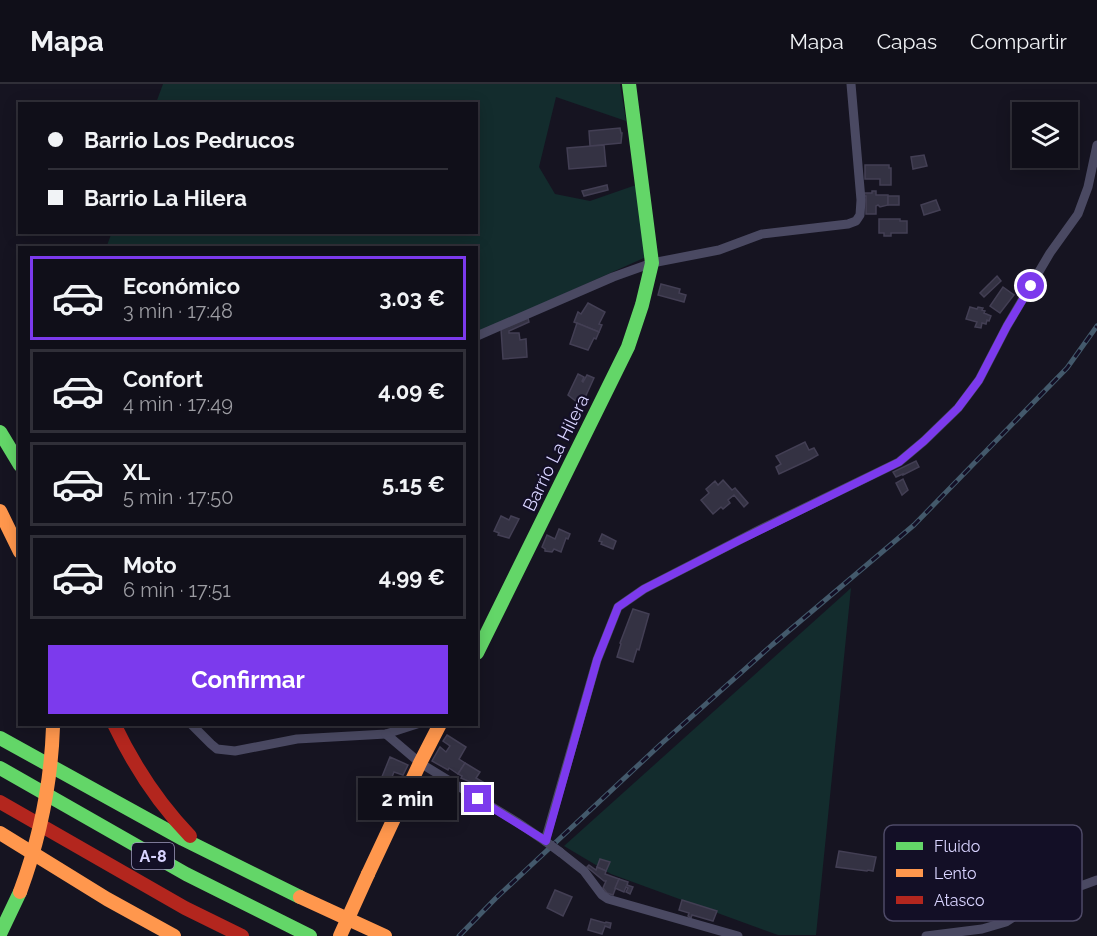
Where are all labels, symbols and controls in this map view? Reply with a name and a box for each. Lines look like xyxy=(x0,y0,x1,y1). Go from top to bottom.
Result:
text: Mapa xyxy=(30,25,104,58)
text: Mapa xyxy=(789,29,844,54)
text: Capas xyxy=(877,29,937,54)
text: Compartir xyxy=(970,29,1067,54)
map controls xyxy=(1012,102,1078,168)
button: layers xyxy=(1012,102,1078,168)
text: Barrio Los Pedrucos xyxy=(84,127,295,153)
text: Barrio La Hilera xyxy=(84,185,247,211)
icon: car xyxy=(51,271,105,325)
route start xyxy=(1017,272,1044,299)
text: Económico xyxy=(123,273,240,299)
text: 3.03 € xyxy=(379,285,445,311)
text: 3 min · 17:48 xyxy=(123,299,233,323)
icon: car xyxy=(51,364,105,418)
text: Confort xyxy=(123,366,203,392)
text: 4.09 € xyxy=(378,378,445,404)
street label: Barrio La Hilera xyxy=(518,391,593,515)
text: 4 min · 17:49 xyxy=(123,392,233,416)
icon: car xyxy=(51,457,105,511)
text: XL xyxy=(123,459,150,485)
text: 5.15 € xyxy=(382,471,445,497)
text: 5 min · 17:50 xyxy=(123,485,233,509)
icon: car xyxy=(51,550,105,604)
text: Moto xyxy=(123,552,177,578)
text: 4.99 € xyxy=(379,564,445,590)
text: 6 min · 17:51 xyxy=(123,578,231,602)
button: Confirmar xyxy=(48,645,448,714)
callout: 2 min xyxy=(358,778,457,820)
route end xyxy=(464,785,491,812)
text: 2 min xyxy=(382,787,433,811)
legend xyxy=(884,825,1082,921)
text: Fluido xyxy=(934,837,980,856)
road number: A-8 xyxy=(132,843,174,869)
text: Lento xyxy=(934,864,977,883)
text: Atasco xyxy=(934,891,985,910)

